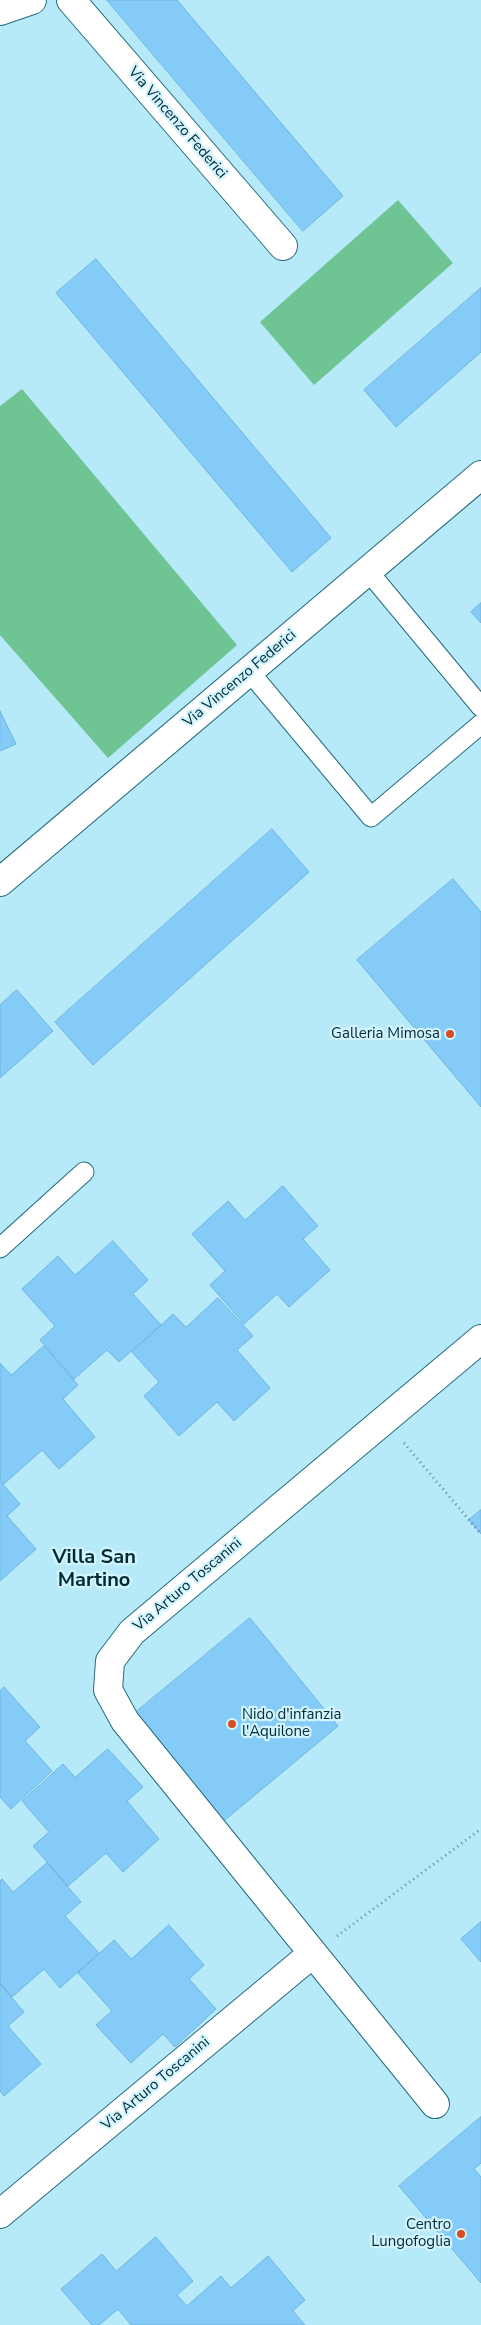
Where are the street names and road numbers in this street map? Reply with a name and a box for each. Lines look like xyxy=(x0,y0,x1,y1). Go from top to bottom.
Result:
street label: Via Vincenzo Federici xyxy=(124,63,230,183)
street label: Via Vincenzo Federici xyxy=(180,626,300,732)
street label: Via Arturo Toscanini xyxy=(130,1534,246,1636)
street label: Via Arturo Toscanini xyxy=(98,2033,214,2135)

